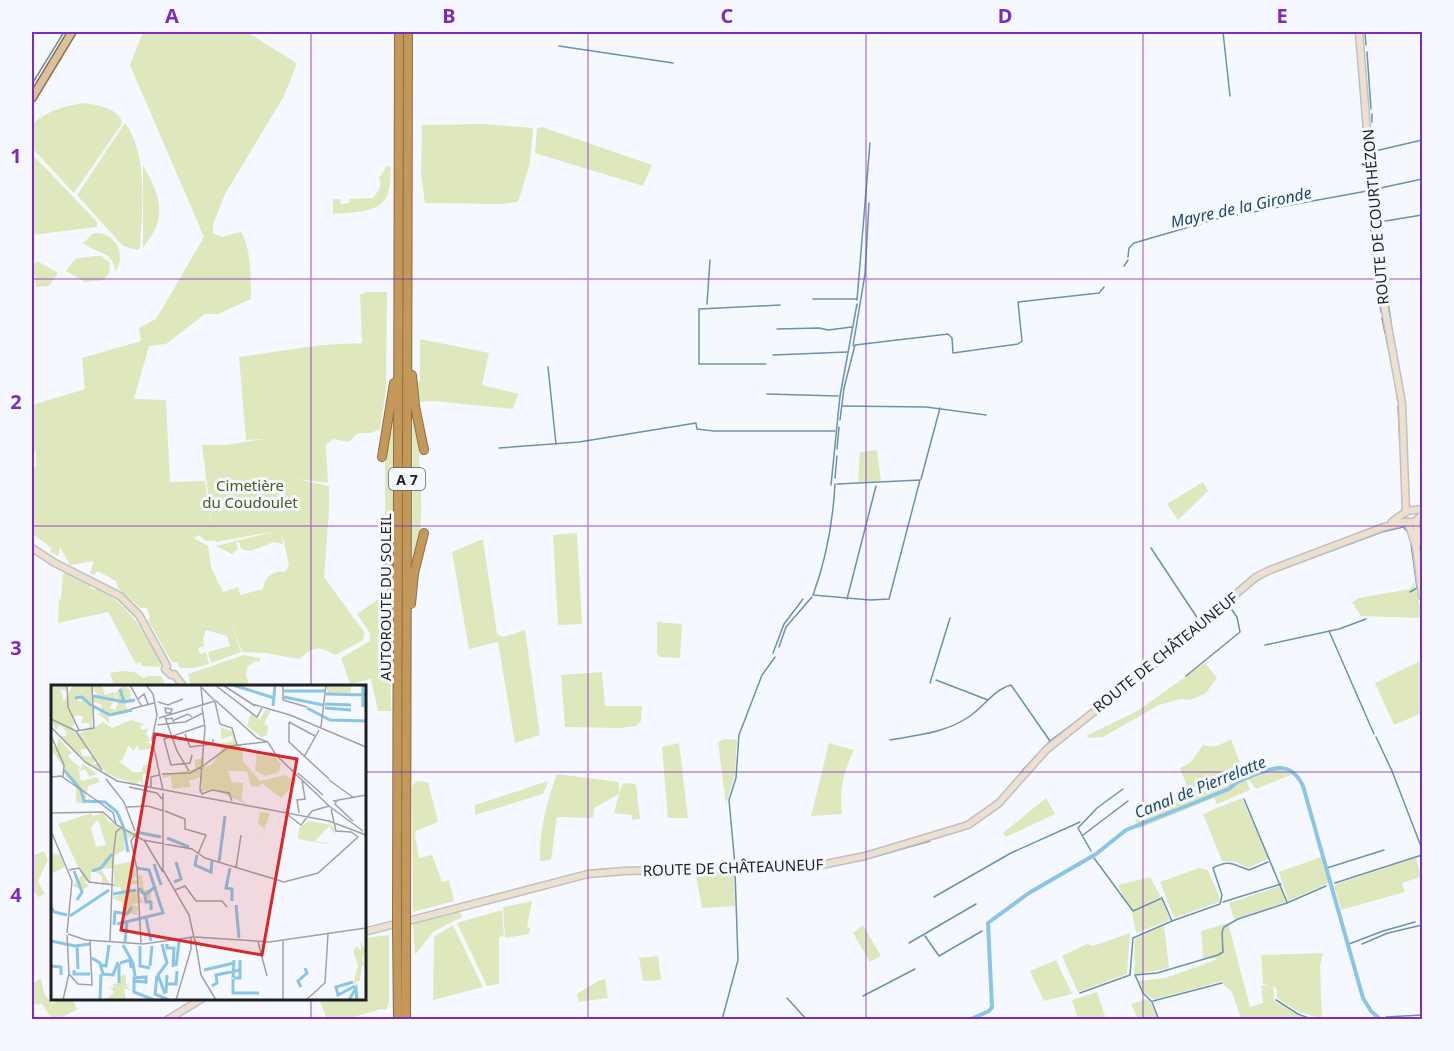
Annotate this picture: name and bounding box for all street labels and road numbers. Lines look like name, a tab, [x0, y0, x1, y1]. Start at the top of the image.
street label: ROUTE DE COURTHÉZON	[1357, 128, 1393, 306]
road number: A 7	[389, 468, 425, 490]
street label: AUTOROUTE DU SOLEIL	[375, 513, 395, 681]
street label: ROUTE DE CHÂTEAUNEUF	[1089, 587, 1242, 717]
street label: ROUTE DE CHÂTEAUNEUF	[642, 854, 824, 880]

